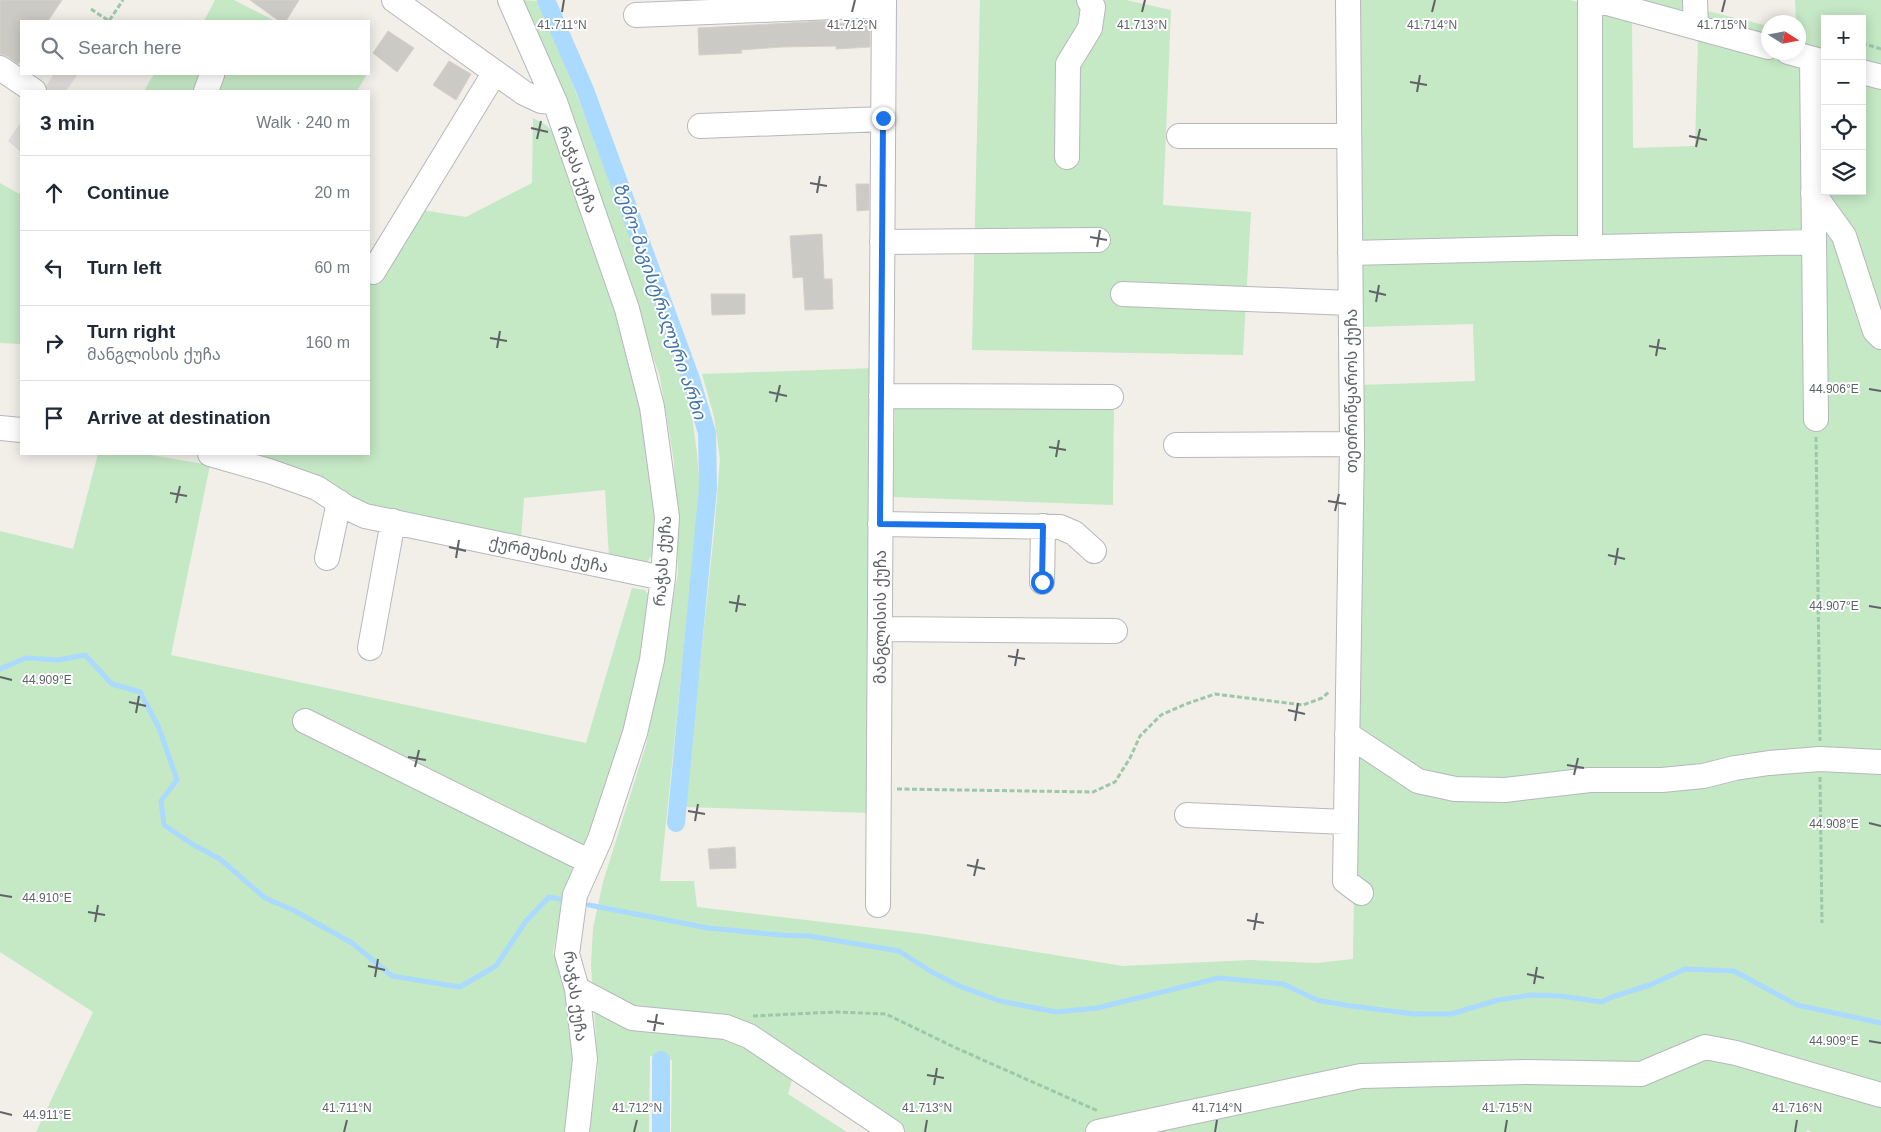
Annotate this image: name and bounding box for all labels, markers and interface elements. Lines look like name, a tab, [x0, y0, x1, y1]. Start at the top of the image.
north arrow	[1761, 15, 1806, 60]
map controls	[1821, 15, 1866, 195]
button: +	[1821, 15, 1866, 60]
text: 41.711°N	[537, 18, 587, 32]
text: 41.712°N	[827, 18, 877, 32]
text: 41.713°N	[1117, 18, 1167, 32]
text: 41.714°N	[1407, 18, 1457, 32]
text: 41.715°N	[1697, 18, 1747, 32]
search box	[20, 20, 370, 75]
icon: search	[38, 34, 66, 62]
text: Search here	[78, 37, 182, 58]
button: −	[1821, 60, 1866, 105]
button: locate	[1821, 105, 1866, 150]
route end	[872, 107, 895, 130]
text: 3 min	[40, 111, 95, 134]
text: Walk · 240 m	[256, 114, 350, 131]
street label: რაჭას ქუჩა	[554, 123, 600, 215]
button: layers	[1821, 150, 1866, 195]
icon: ahead	[40, 179, 68, 207]
water label: ზემო-მაგისტრალური არხი	[609, 180, 710, 423]
text: Continue	[87, 182, 169, 203]
text: 20 m	[314, 184, 350, 201]
icon: left	[40, 254, 68, 282]
text: Turn left	[87, 257, 162, 278]
text: 60 m	[314, 259, 350, 276]
street label: თეთრიწყაროს ქუჩა	[1343, 309, 1361, 473]
text: Turn right	[87, 321, 175, 342]
icon: right	[40, 329, 68, 357]
text: 160 m	[306, 334, 350, 351]
text: მანგლისის ქუჩა	[87, 346, 221, 363]
text: 44.906°E	[1809, 382, 1859, 396]
icon: arrive	[40, 404, 68, 432]
text: Arrive at destination	[87, 407, 271, 428]
street label: რაჭას ქუჩა	[651, 515, 675, 607]
street label: ქურმუხის ქუჩა	[488, 534, 610, 576]
street label: მანგლისის ქუჩა	[872, 550, 891, 684]
route start	[1031, 571, 1054, 594]
text: 44.907°E	[1809, 599, 1859, 613]
text: 44.909°E	[22, 673, 72, 687]
text: 44.908°E	[1809, 817, 1859, 831]
text: 44.910°E	[22, 891, 72, 905]
street label: რაჭას ქუჩა	[560, 950, 590, 1042]
text: 44.909°E	[1809, 1034, 1859, 1048]
text: 41.711°N	[322, 1101, 372, 1115]
text: 41.712°N	[612, 1101, 662, 1115]
text: 41.713°N	[902, 1101, 952, 1115]
text: 41.714°N	[1192, 1101, 1242, 1115]
text: 41.715°N	[1482, 1101, 1532, 1115]
text: 41.716°N	[1772, 1101, 1822, 1115]
text: 44.911°E	[23, 1108, 71, 1122]

